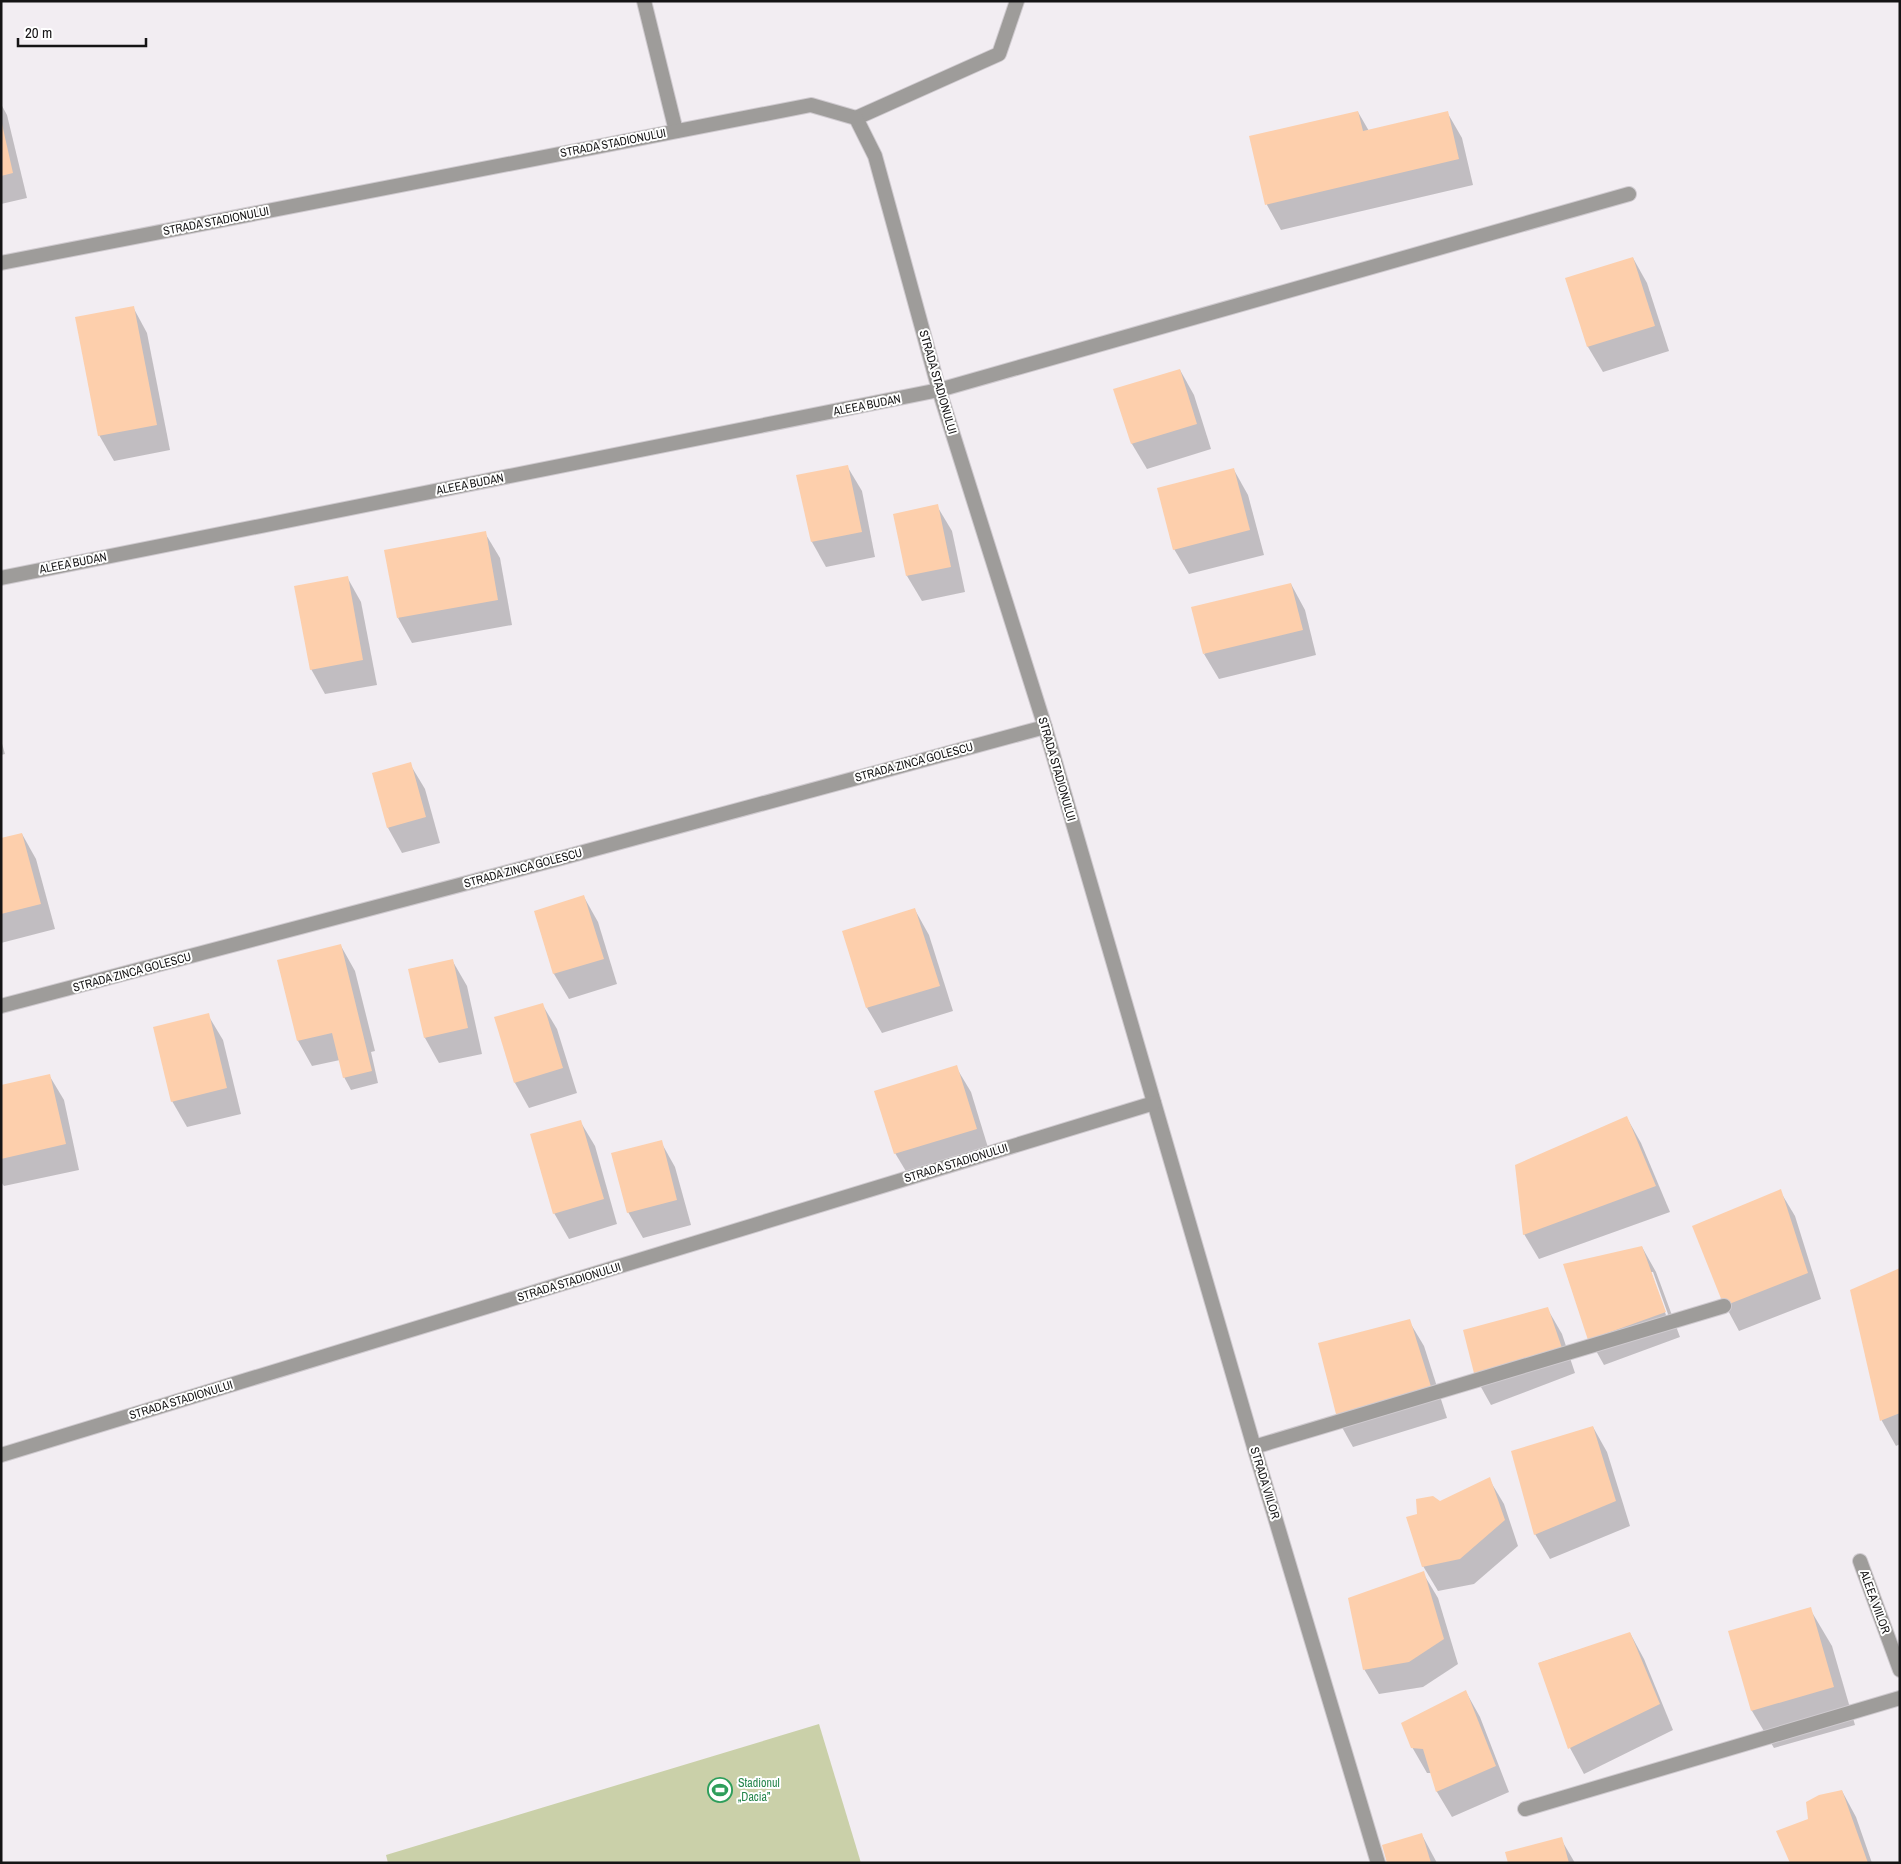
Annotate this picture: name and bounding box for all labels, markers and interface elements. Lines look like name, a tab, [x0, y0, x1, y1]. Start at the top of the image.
scale bar	[18, 15, 145, 47]
text: 20 m	[25, 22, 52, 43]
street label: STRADA STADIONULUI	[559, 125, 667, 161]
street label: STRADA STADIONULUI	[162, 203, 270, 239]
street label: STRADA STADIONULUI	[915, 328, 961, 436]
street label: ALEEA BUDAN	[831, 391, 902, 420]
street label: ALEEA BUDAN	[434, 470, 505, 499]
street label: ALEEA BUDAN	[37, 549, 108, 578]
street label: STRADA STADIONULUI	[1034, 715, 1080, 823]
street label: STRADA ZINCA GOLESCU	[853, 738, 975, 786]
street label: STRADA ZINCA GOLESCU	[462, 844, 584, 892]
street label: STRADA ZINCA GOLESCU	[71, 948, 193, 996]
street label: STRADA STADIONULUI	[902, 1140, 1010, 1186]
street label: STRADA STADIONULUI	[515, 1259, 623, 1305]
street label: STRADA STADIONULUI	[127, 1377, 235, 1423]
street label: STRADA VIILOR	[1246, 1445, 1284, 1521]
street label: ALEEA VIILOR	[1856, 1567, 1894, 1636]
place label: Stadionul „Dacia”	[738, 1775, 780, 1805]
sports icon: Stadionul „Dacia”	[707, 1777, 733, 1803]

